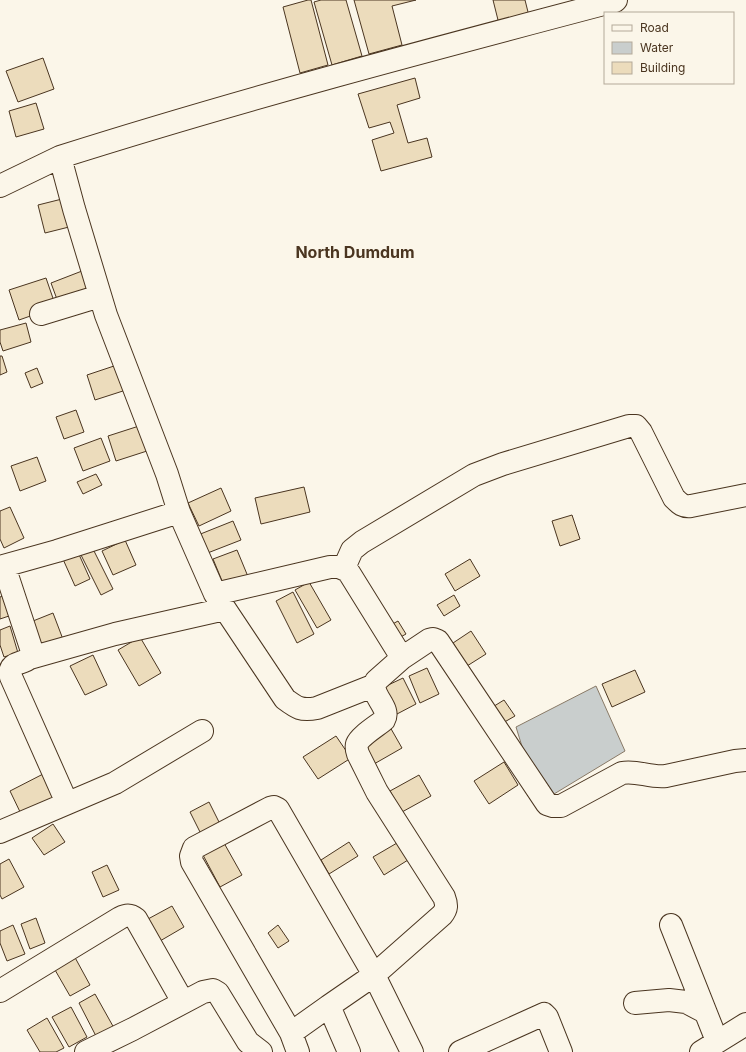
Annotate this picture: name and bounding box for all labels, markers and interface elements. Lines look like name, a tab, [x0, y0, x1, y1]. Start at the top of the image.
legend	[604, 12, 734, 84]
text: Road	[640, 20, 669, 35]
text: Water	[640, 40, 674, 55]
text: Building	[640, 60, 685, 75]
district label: North Dumdum	[295, 242, 415, 262]

